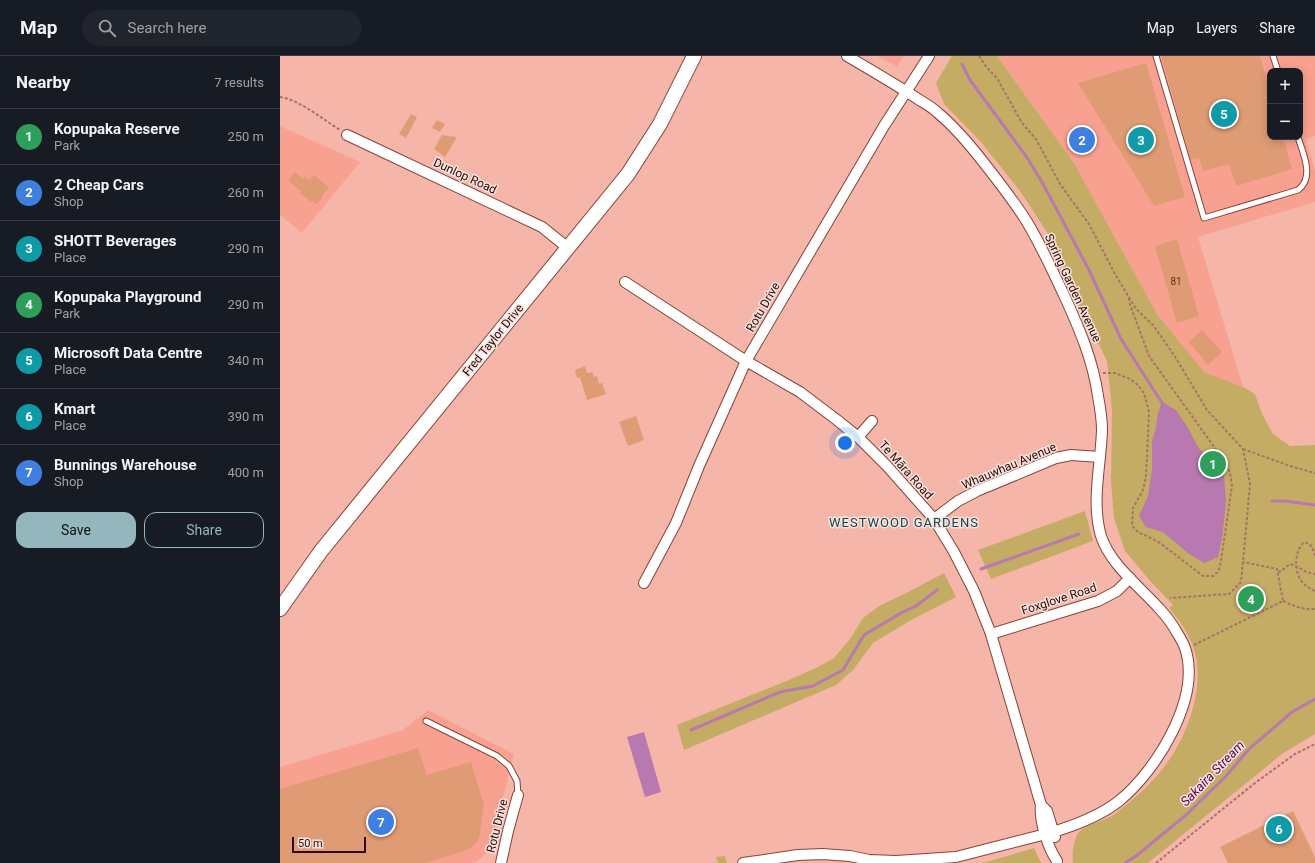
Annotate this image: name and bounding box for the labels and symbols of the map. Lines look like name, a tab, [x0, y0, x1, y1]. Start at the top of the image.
pin: 5	[1211, 99, 1237, 129]
pin: 2	[1069, 125, 1095, 155]
pin: 3	[1128, 125, 1154, 155]
street label: Dunlop Road	[431, 155, 499, 197]
street label: Spring Garden Avenue	[1042, 232, 1104, 344]
house number: 81	[1170, 276, 1182, 287]
street label: Rotu Drive	[743, 280, 783, 334]
street label: Fred Taylor Drive	[460, 301, 526, 379]
your location	[835, 433, 855, 453]
street label: Te Māra Road	[876, 438, 936, 502]
street label: Whauwhau Avenue	[960, 440, 1058, 492]
pin: 1	[1200, 449, 1226, 479]
district label: WESTWOOD GARDENS	[829, 515, 979, 530]
street label: Foxglove Road	[1020, 580, 1098, 618]
pin: 4	[1238, 584, 1264, 614]
water label: Sakaira Stream	[1177, 738, 1247, 809]
street label: Rotu Drive	[484, 798, 510, 854]
pin: 7	[368, 807, 394, 837]
pin: 6	[1266, 814, 1292, 844]
scale bar	[292, 835, 366, 854]

